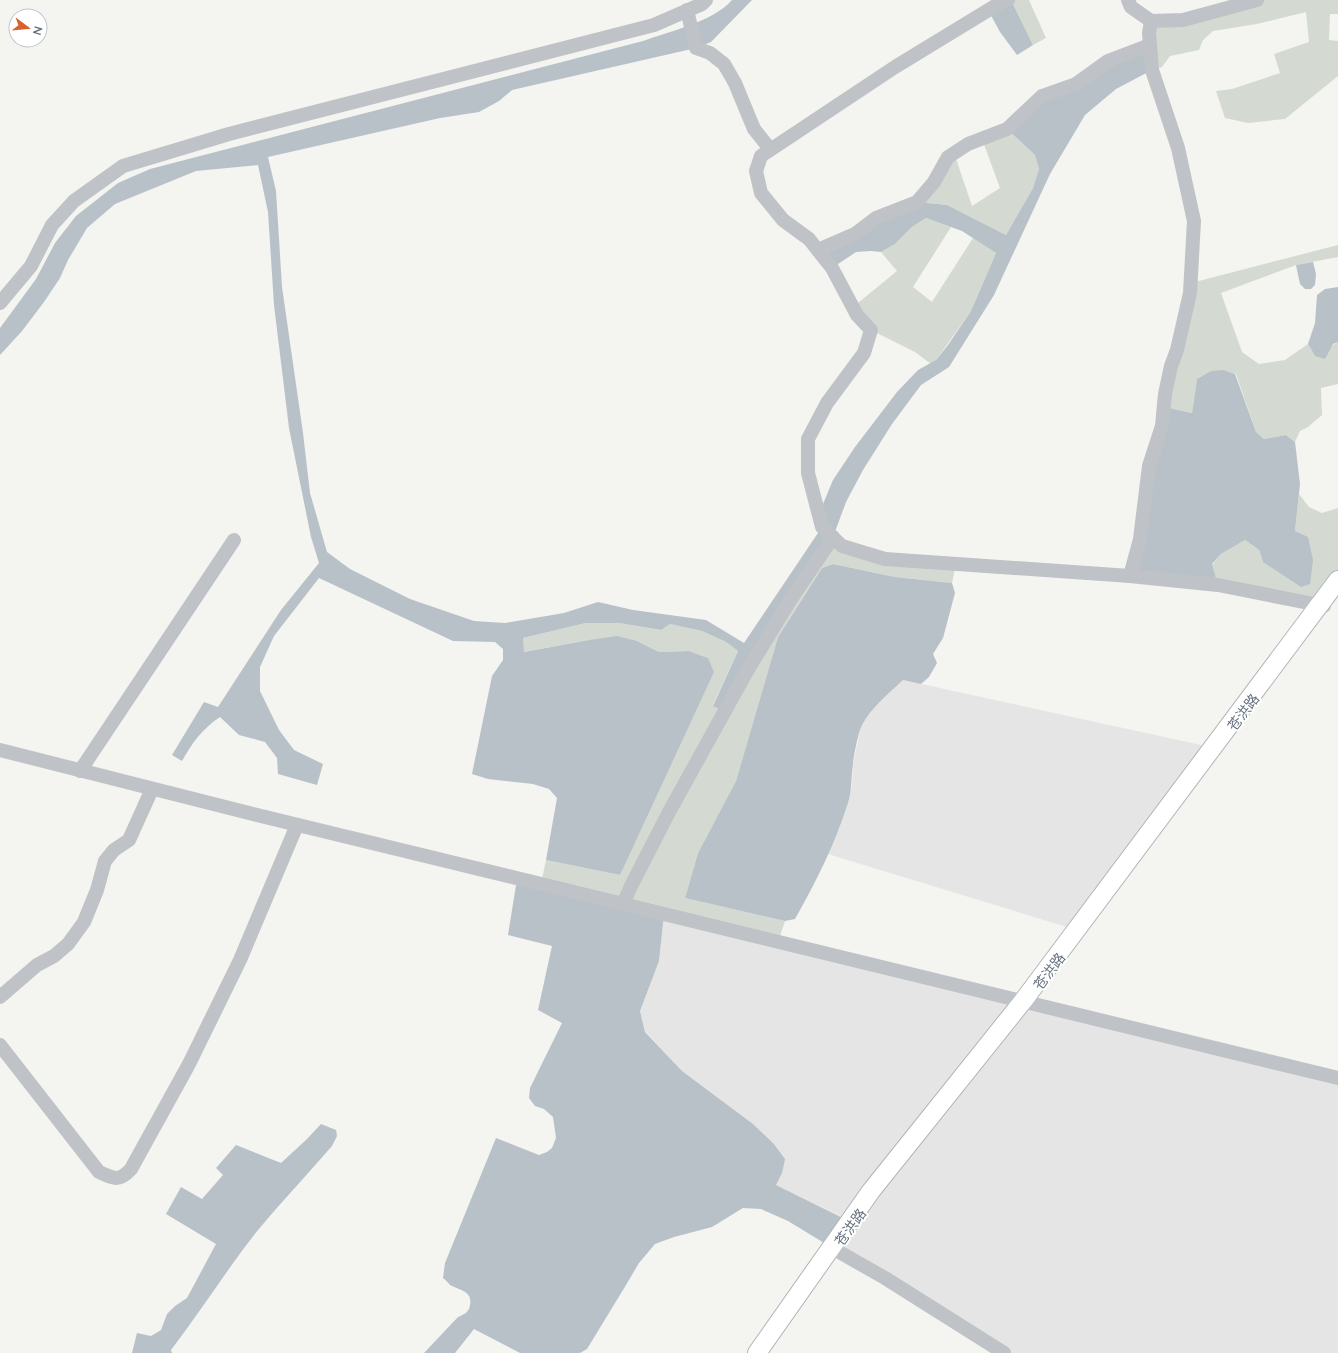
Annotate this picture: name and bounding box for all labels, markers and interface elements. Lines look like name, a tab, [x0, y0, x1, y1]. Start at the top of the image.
north arrow	[8, 8, 48, 48]
text: N	[31, 25, 46, 37]
street label: 苍洪路	[1224, 690, 1262, 734]
street label: 苍洪路	[1030, 949, 1068, 993]
street label: 苍洪路	[831, 1205, 869, 1249]

